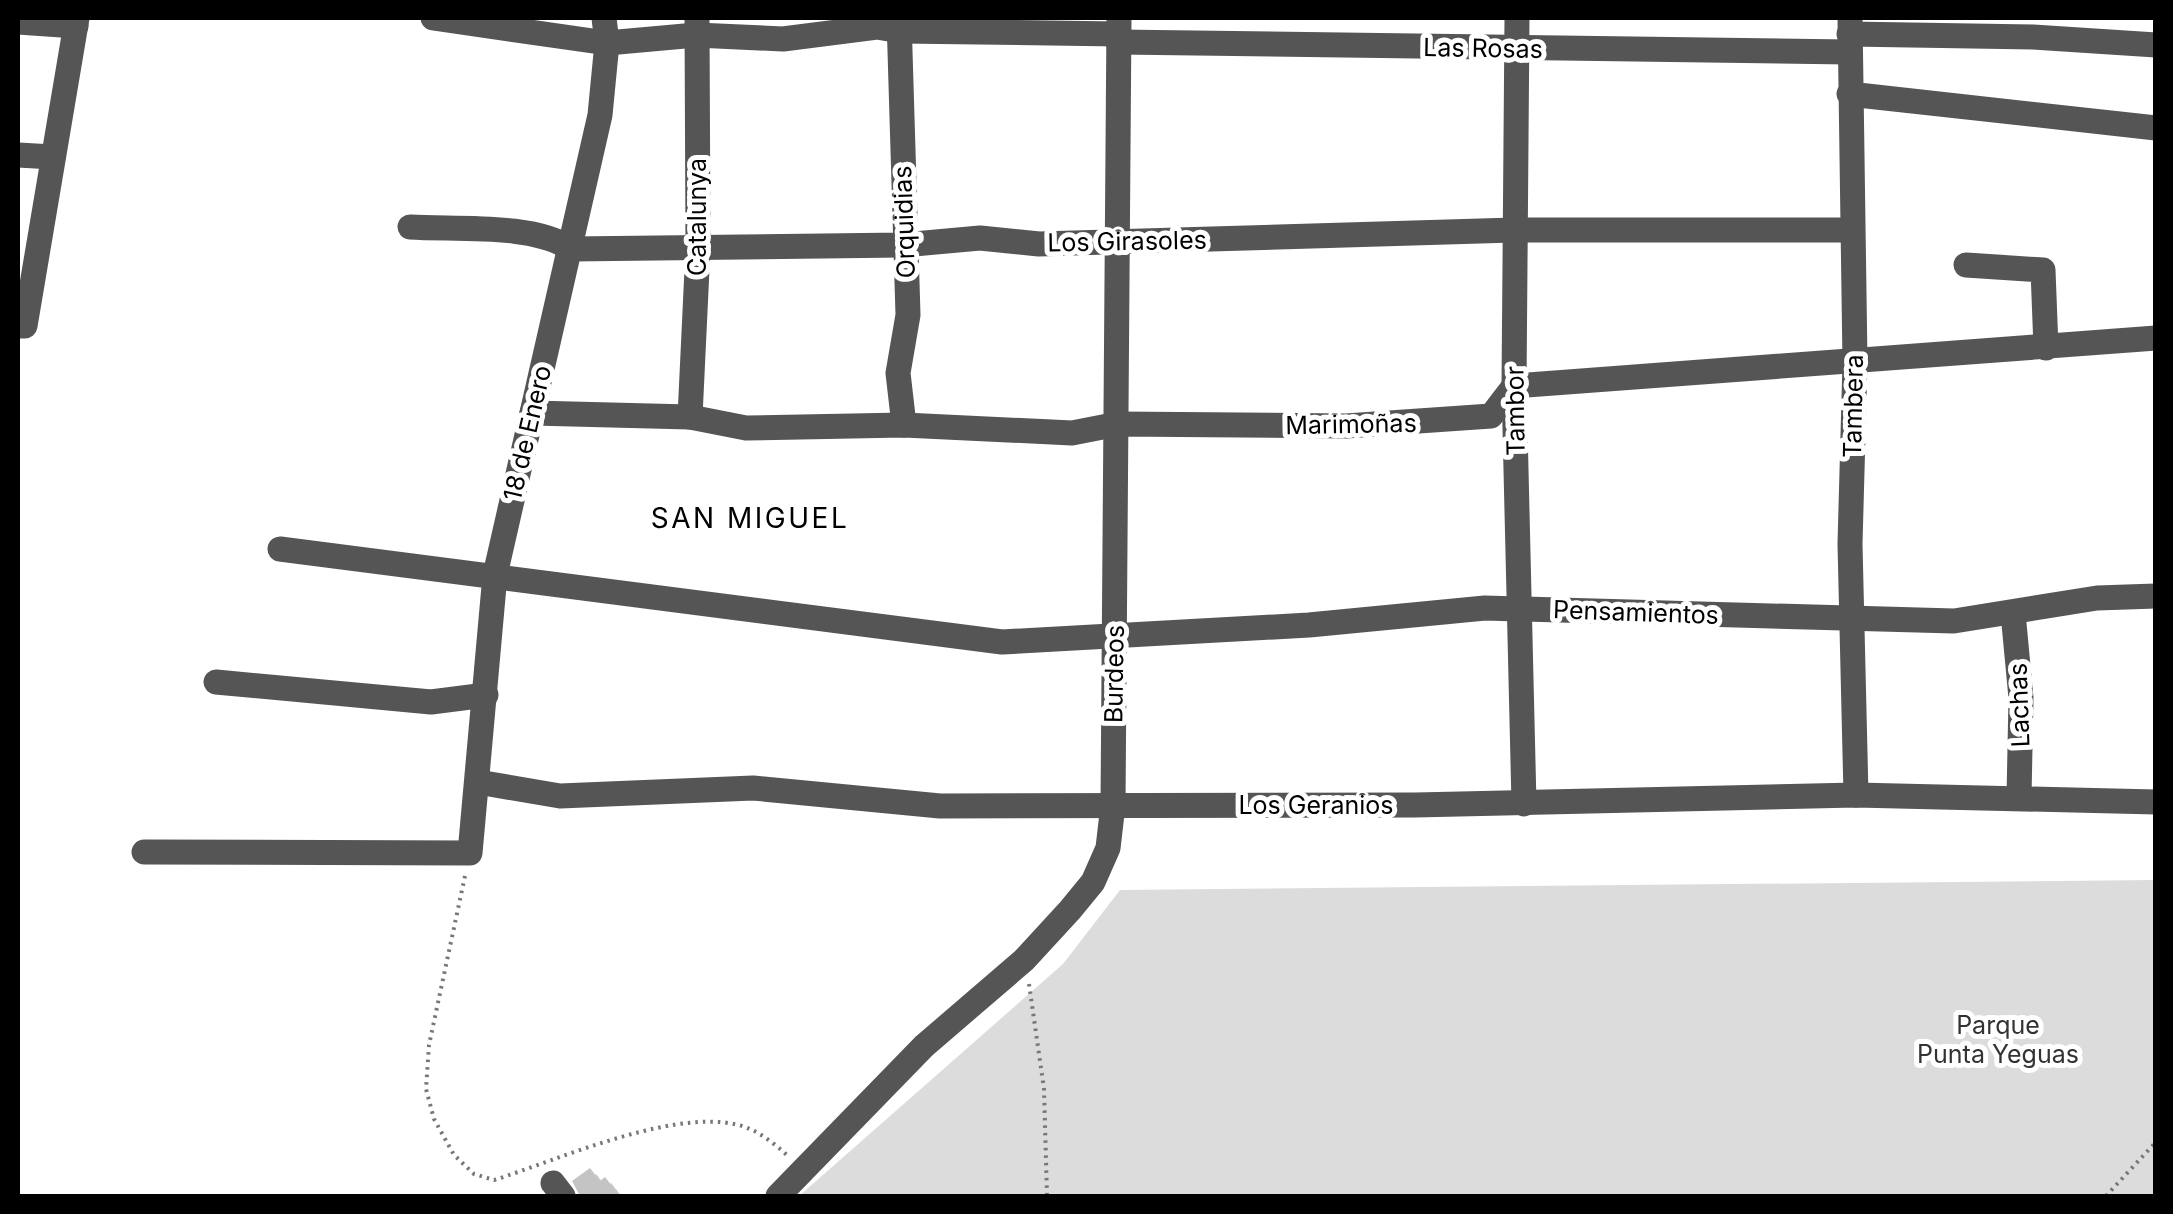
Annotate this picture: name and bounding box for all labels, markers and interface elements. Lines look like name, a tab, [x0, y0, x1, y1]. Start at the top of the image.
street label: Las Rosas	[1423, 32, 1543, 64]
street label: Catalunya	[682, 158, 712, 276]
street label: Orquidias	[887, 165, 921, 279]
street label: Los Girasoles	[1047, 225, 1207, 257]
street label: Tambera	[1837, 354, 1869, 458]
street label: 18 de Enero	[497, 362, 557, 504]
street label: Tambor	[1499, 366, 1531, 456]
street label: Marimoñas	[1285, 408, 1417, 440]
district label: SAN MIGUEL	[651, 501, 849, 535]
street label: Pensamientos	[1553, 594, 1719, 630]
street label: Burdeos	[1098, 625, 1130, 723]
street label: Lachas	[2003, 662, 2035, 748]
street label: Los Geranios	[1238, 790, 1394, 820]
park label: Parque Punta Yeguas	[1917, 1010, 2079, 1069]

